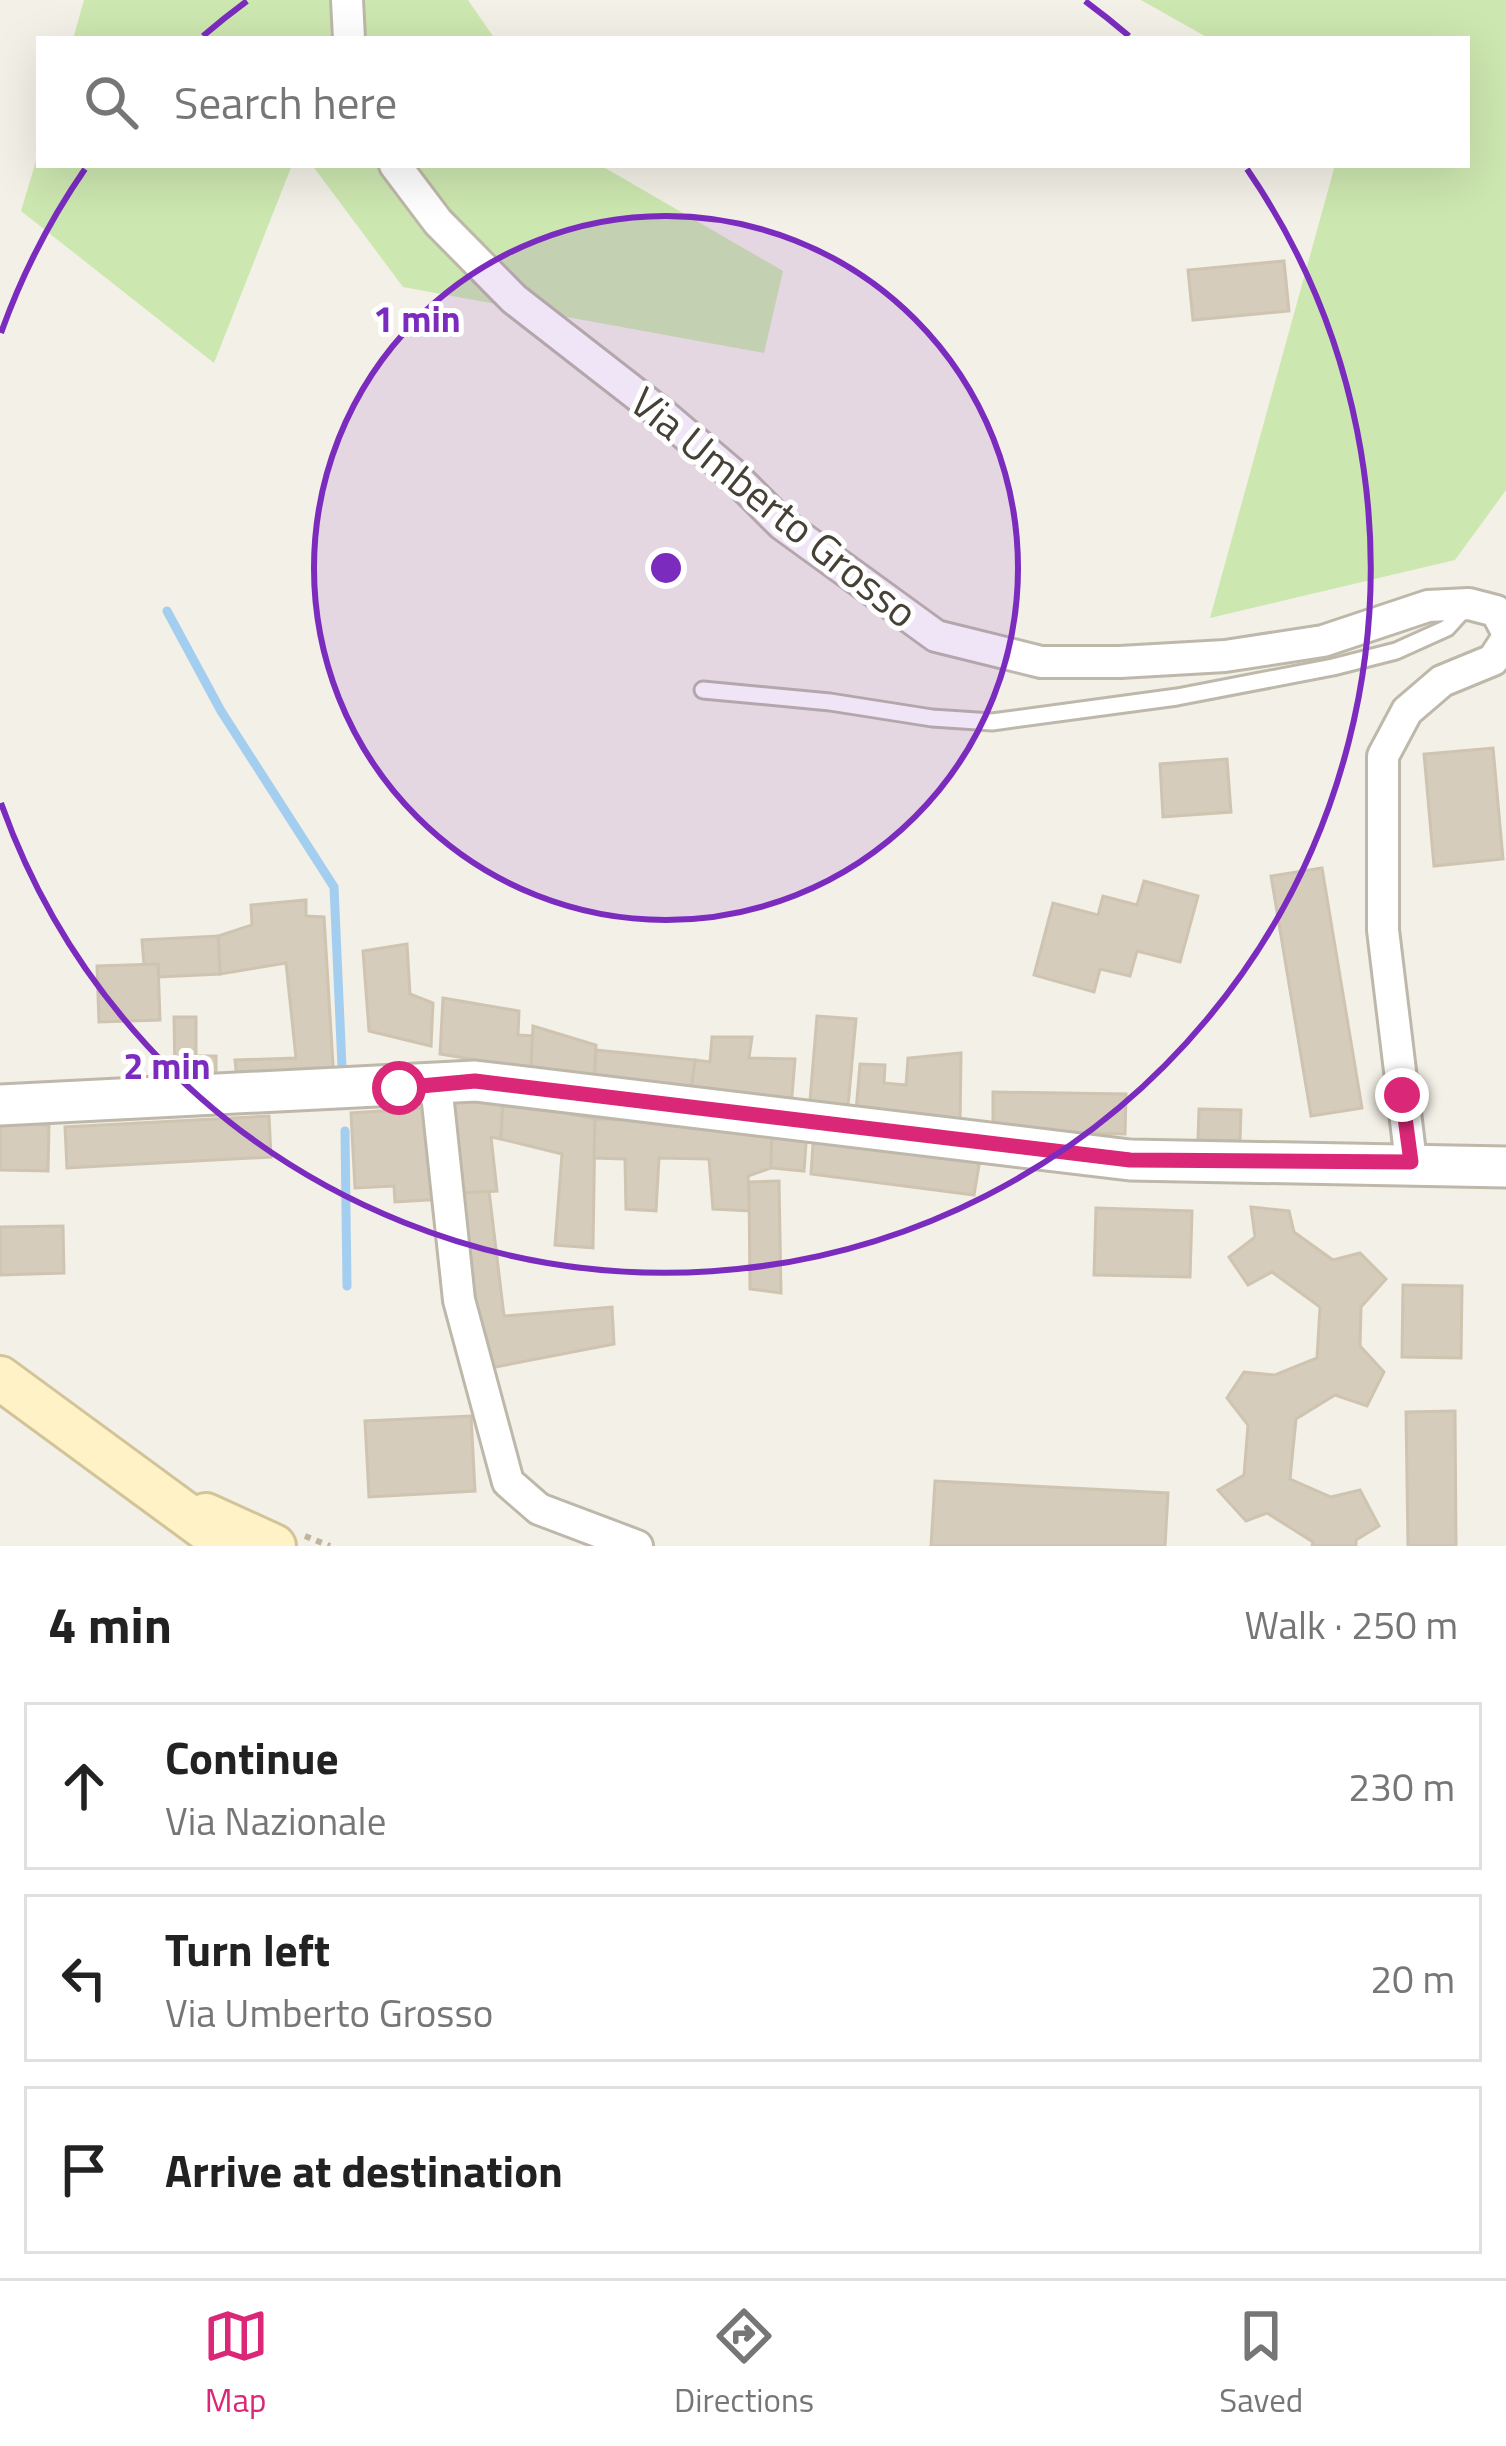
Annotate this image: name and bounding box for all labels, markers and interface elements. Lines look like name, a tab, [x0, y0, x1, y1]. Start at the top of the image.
search box	[36, 36, 1470, 168]
text: Search here	[174, 68, 397, 136]
icon: search	[78, 69, 144, 135]
text: 1 min	[373, 291, 461, 346]
street label: Via Umberto Grosso	[617, 370, 932, 642]
centre of rings	[645, 547, 687, 589]
text: 2 min	[123, 1038, 211, 1093]
route start	[372, 1061, 426, 1115]
route end	[1375, 1068, 1429, 1122]
text: 4 min	[48, 1585, 172, 1663]
text: Walk · 250 m	[1244, 1595, 1458, 1654]
text: Continue	[165, 1723, 339, 1791]
icon: ahead	[51, 1753, 117, 1819]
text: 230 m	[1348, 1757, 1455, 1816]
text: Via Nazionale	[165, 1791, 386, 1850]
text: Turn left	[165, 1915, 330, 1983]
icon: left	[51, 1945, 117, 2011]
text: 20 m	[1370, 1949, 1455, 2008]
text: Via Umberto Grosso	[165, 1983, 493, 2042]
text: Arrive at destination	[165, 2136, 563, 2204]
icon: arrive	[51, 2137, 117, 2203]
tab: Map	[203, 2303, 269, 2425]
tab: Directions	[674, 2303, 814, 2425]
tab: Saved	[1219, 2303, 1303, 2425]

